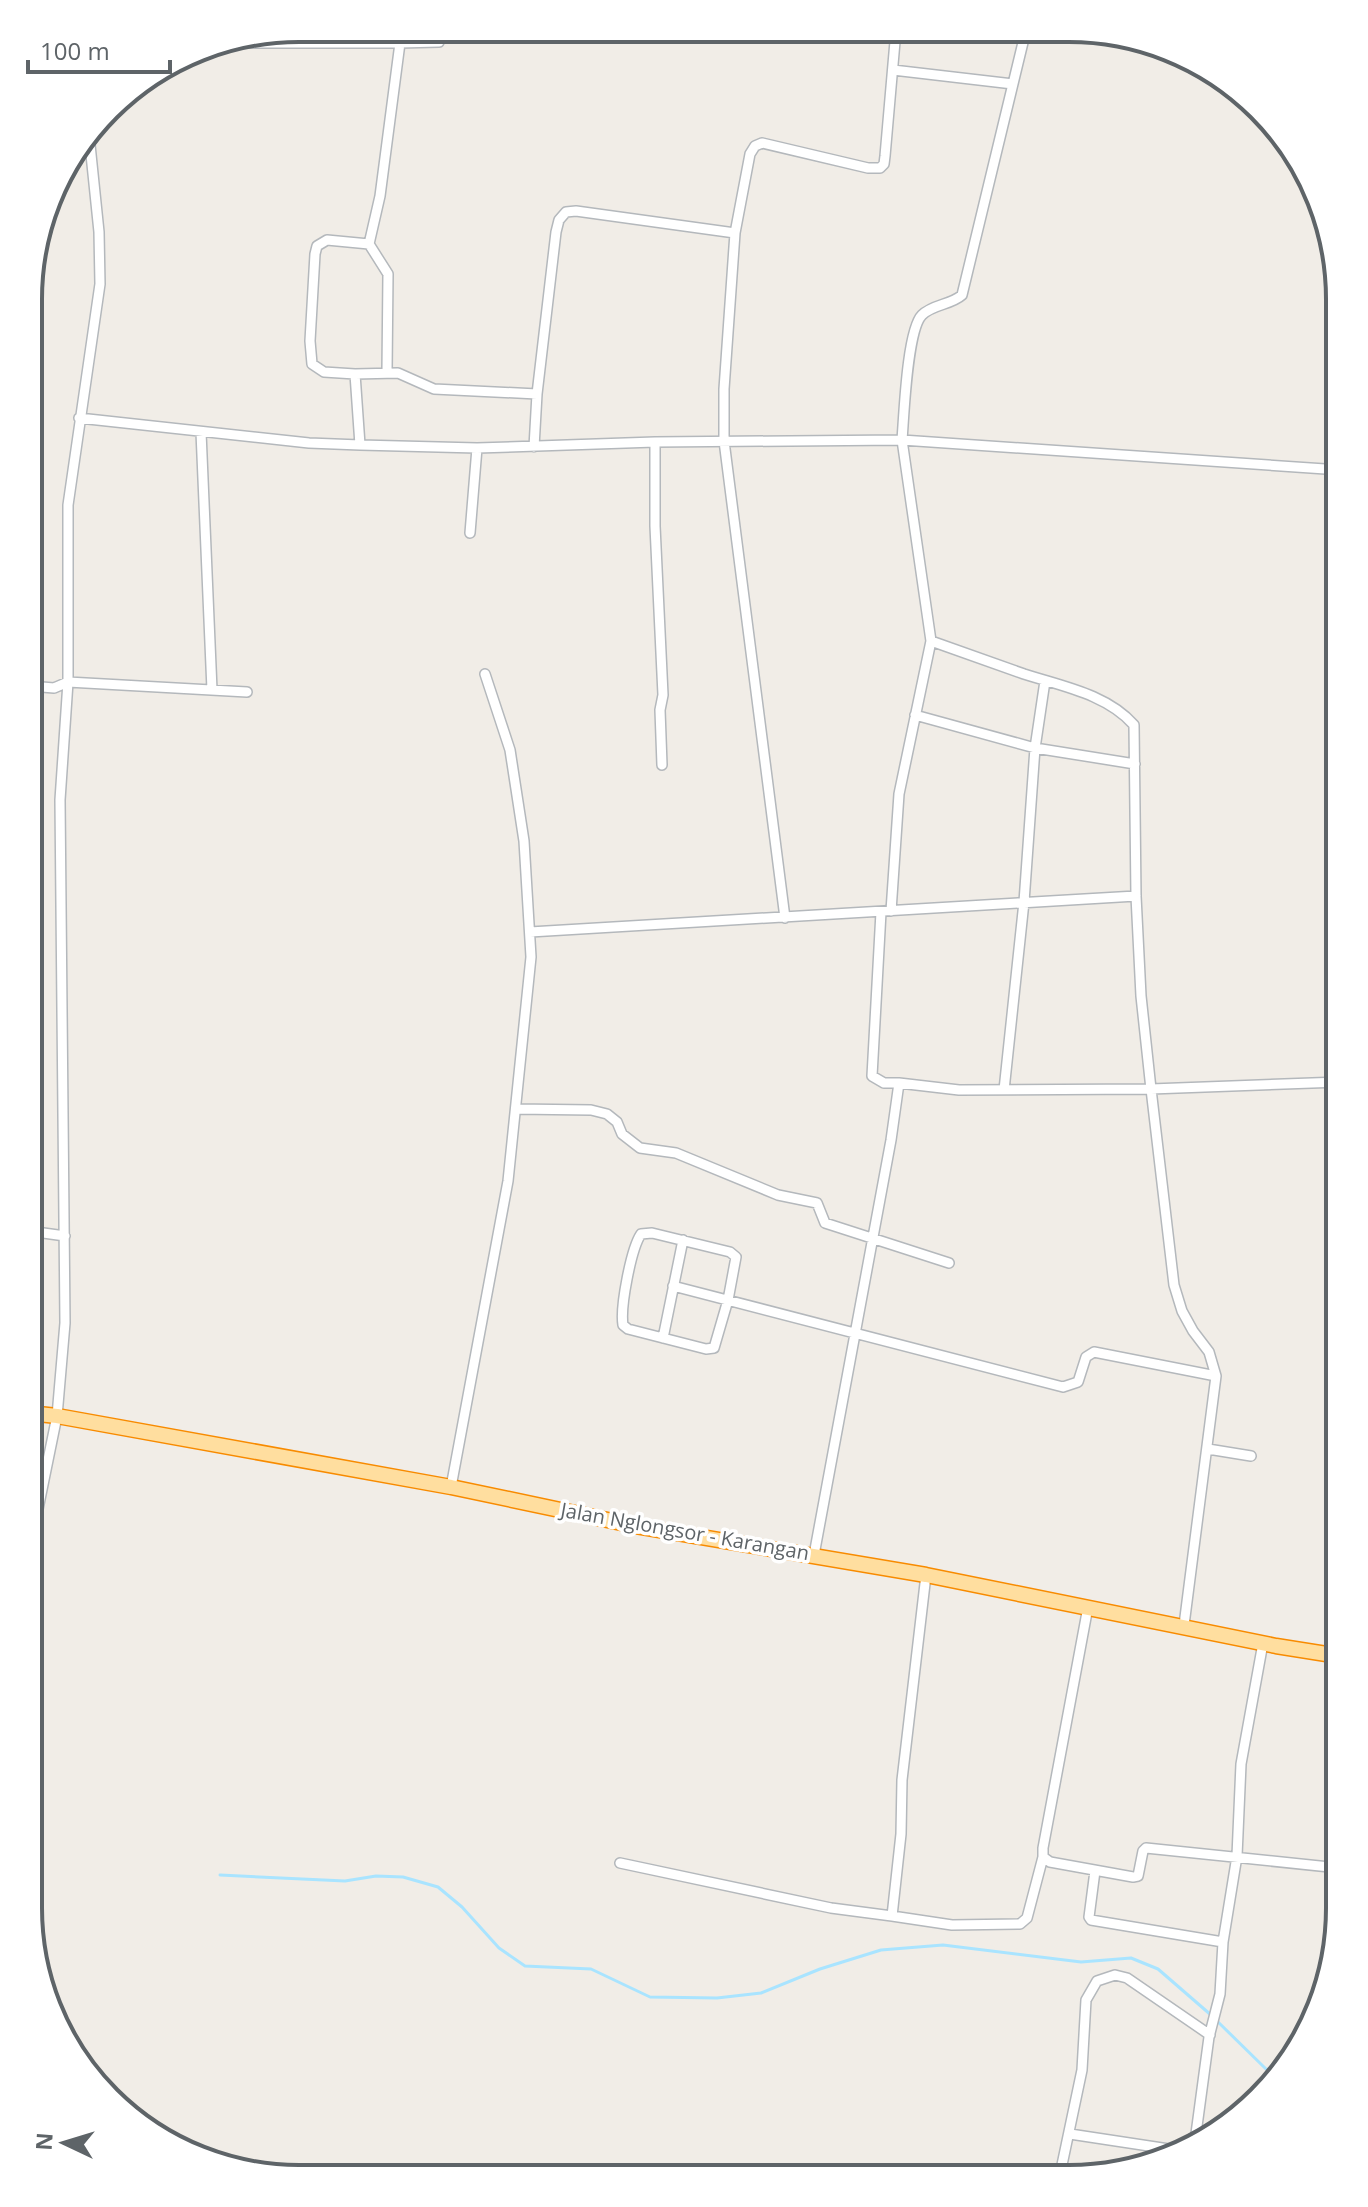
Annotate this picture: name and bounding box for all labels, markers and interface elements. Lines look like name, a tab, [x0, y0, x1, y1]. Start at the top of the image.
scale bar	[28, 24, 170, 74]
text: 100 m	[40, 34, 110, 67]
street label: Jalan Nglongsor - Karangan	[557, 1495, 811, 1566]
north arrow	[24, 2103, 104, 2183]
text: N	[27, 2132, 59, 2152]

